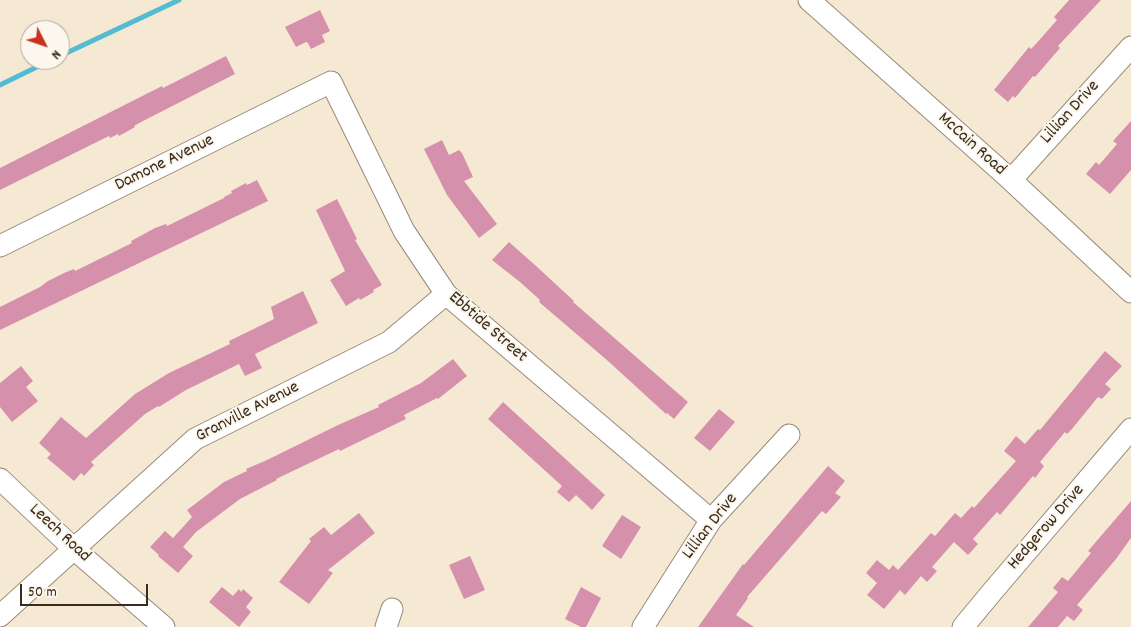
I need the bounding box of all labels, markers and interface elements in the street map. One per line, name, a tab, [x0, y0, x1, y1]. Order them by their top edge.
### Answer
north arrow	[20, 20, 70, 70]
text: N	[46, 45, 65, 63]
street label: Lillian Drive	[1037, 77, 1105, 149]
street label: McCain Road	[932, 109, 1010, 181]
street label: Damone Avenue	[112, 131, 218, 197]
street label: Ebbtide Street	[443, 288, 531, 368]
street label: Granville Avenue	[193, 378, 303, 448]
street label: Hedgerow Drive	[1004, 481, 1090, 575]
street label: Lillian Drive	[678, 490, 744, 564]
street label: Leech Road	[24, 500, 94, 568]
scale bar	[22, 574, 150, 606]
text: 50 m	[28, 582, 57, 604]

